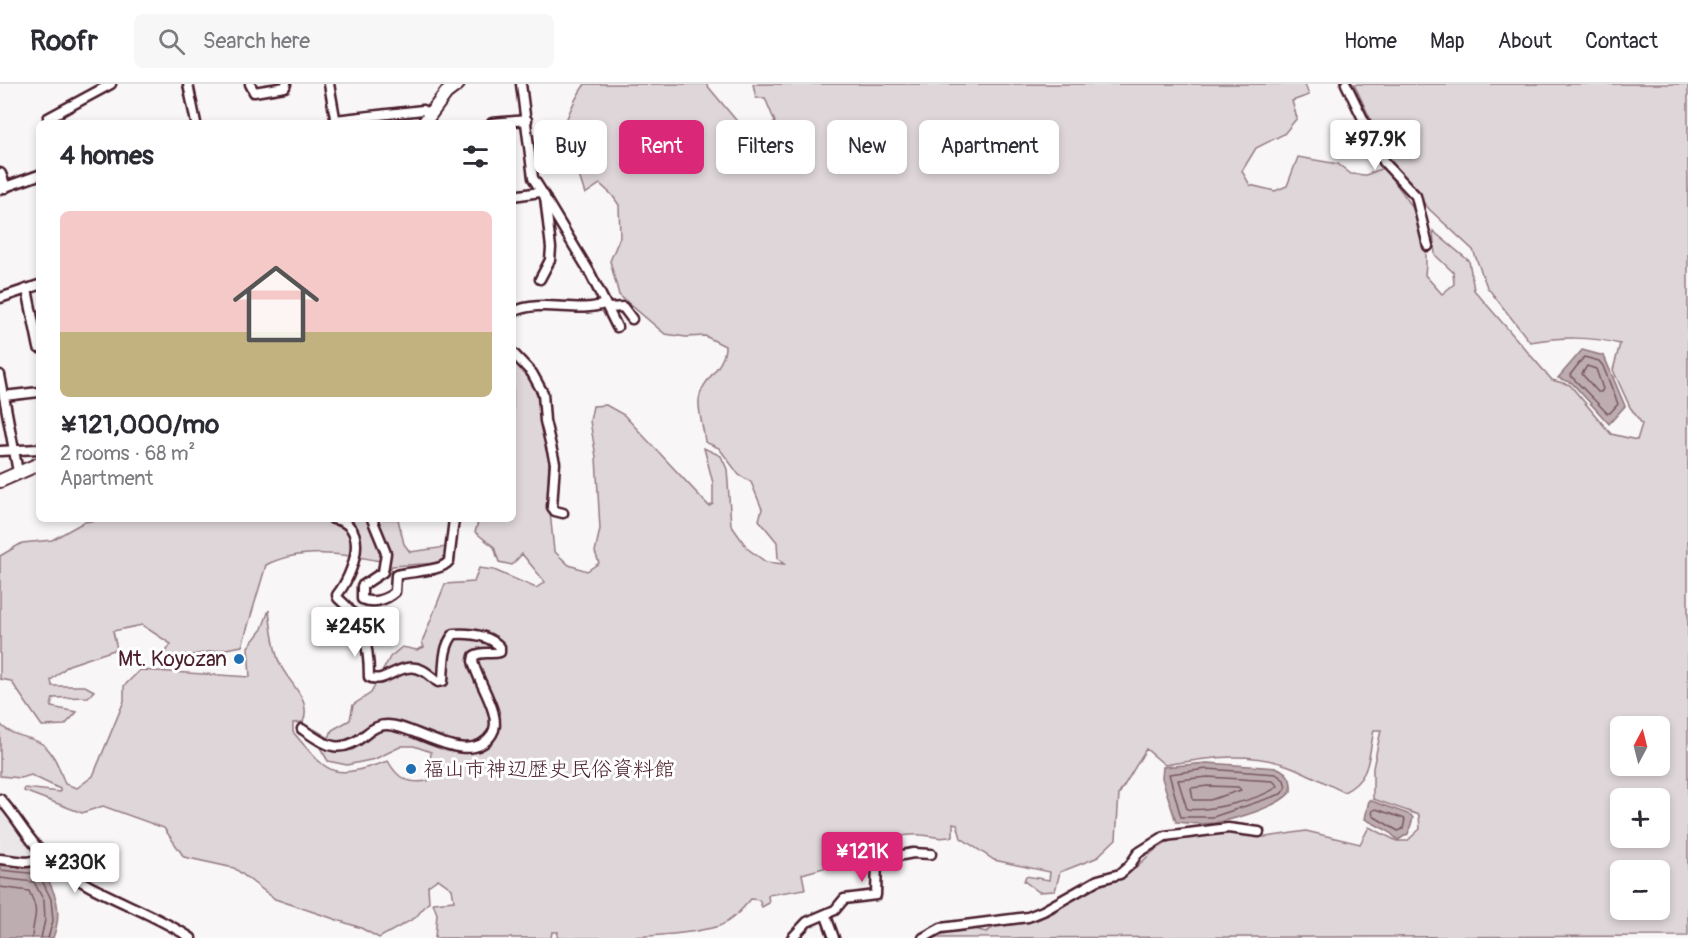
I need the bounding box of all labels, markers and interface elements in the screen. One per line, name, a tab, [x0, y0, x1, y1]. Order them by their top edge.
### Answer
search box	[134, 14, 554, 68]
text: Roofr	[30, 24, 98, 59]
icon: search	[155, 25, 188, 58]
text: Search here	[203, 27, 310, 55]
text: Home	[1344, 28, 1397, 55]
text: Map	[1430, 28, 1465, 55]
text: About	[1498, 28, 1552, 55]
text: Contact	[1585, 28, 1658, 55]
chip: Buy	[534, 120, 607, 174]
chip: Rent	[619, 120, 704, 174]
chip: Filters	[716, 120, 815, 174]
chip: New	[827, 120, 907, 174]
chip: Apartment	[919, 120, 1059, 174]
pin: ¥97.9K	[1326, 120, 1424, 171]
text: ¥97.9K	[1344, 127, 1406, 152]
text: 4 homes	[60, 140, 154, 172]
icon: filters	[459, 140, 492, 173]
icon: home	[222, 250, 330, 358]
text: ¥121,000/mo	[60, 409, 219, 441]
text: 2 rooms · 68 m²	[60, 441, 195, 466]
text: Apartment	[60, 466, 153, 491]
pin: ¥245K	[313, 607, 397, 658]
text: ¥245K	[325, 614, 385, 639]
place label: Mt. Koyozan	[118, 646, 227, 673]
marker: Mt. Koyozan	[232, 652, 246, 666]
north arrow	[1610, 716, 1670, 776]
map controls	[1610, 716, 1670, 920]
place label: 福山市神辺歴史民俗資料館	[423, 756, 675, 783]
marker: 福山市神辺歴史民俗資料館	[404, 762, 418, 776]
button: +	[1610, 788, 1670, 848]
pin: ¥121K	[820, 832, 904, 883]
text: ¥121K	[836, 839, 888, 864]
pin: ¥230K	[33, 843, 117, 894]
text: ¥230K	[44, 850, 106, 875]
button: −	[1610, 860, 1670, 920]

